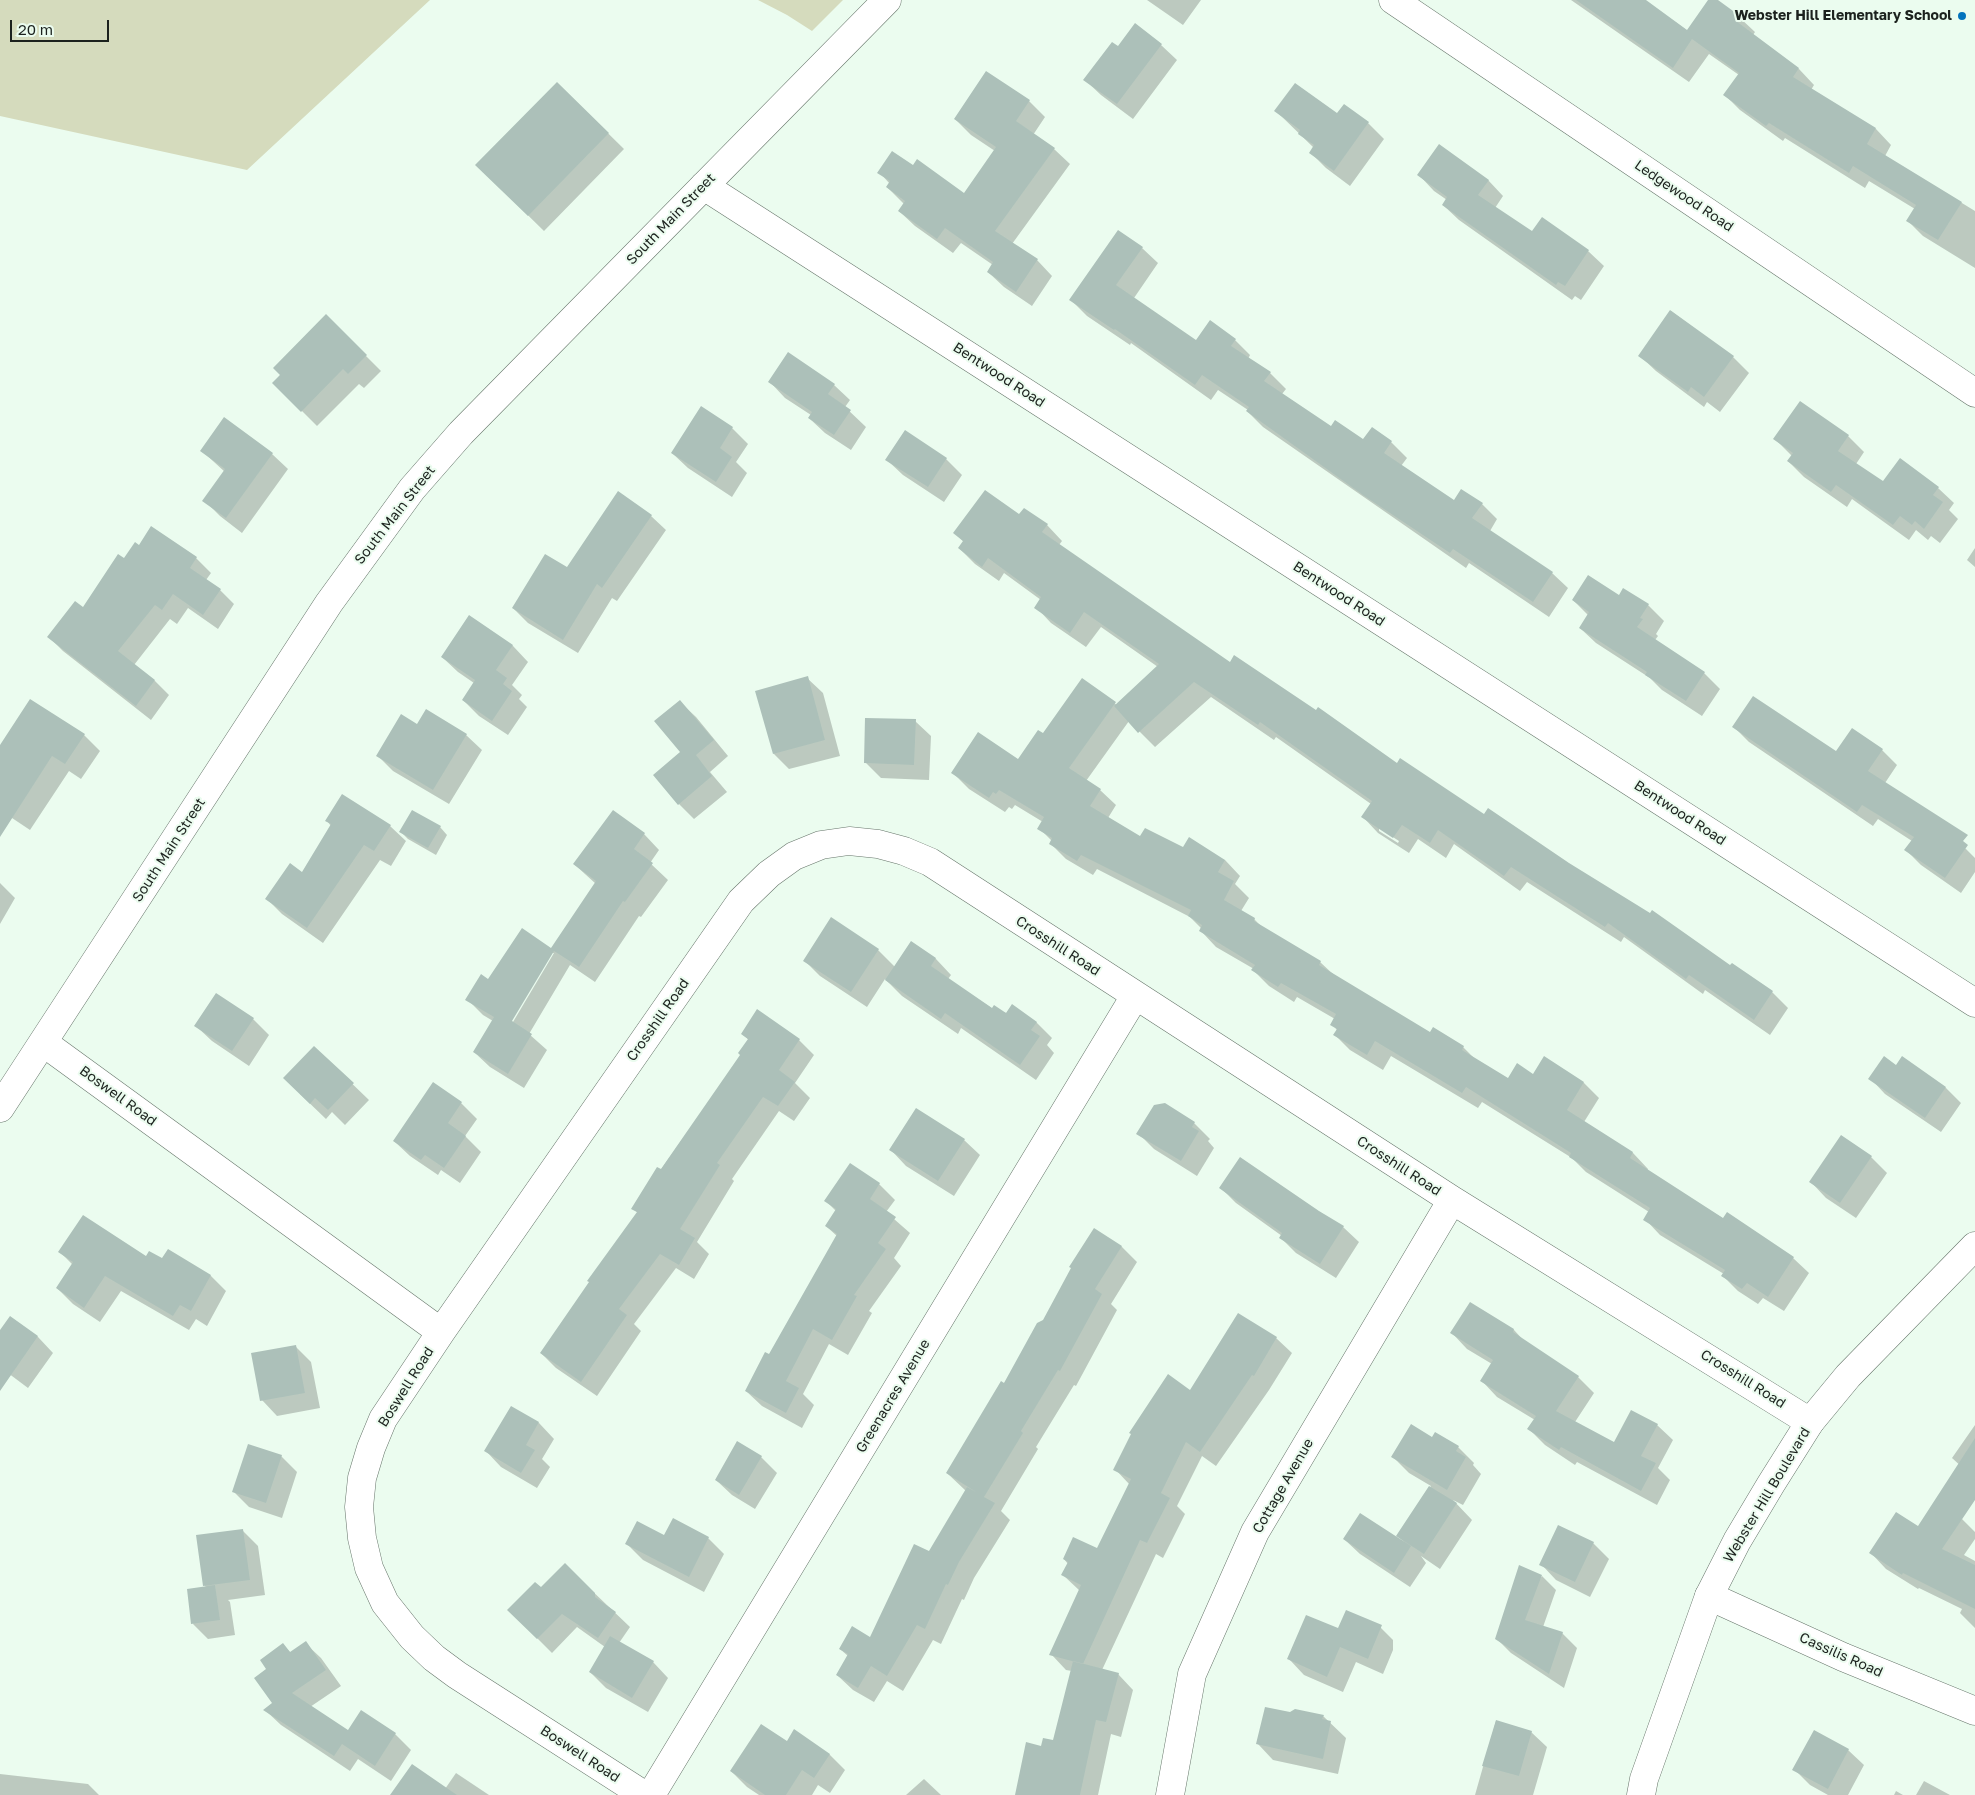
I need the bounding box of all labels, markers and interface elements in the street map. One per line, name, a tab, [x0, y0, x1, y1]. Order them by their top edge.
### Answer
place label: Webster Hill Elementary School	[1734, 8, 1952, 24]
scale bar	[12, 10, 111, 42]
marker: Webster Hill Elementary School	[1956, 10, 1968, 22]
text: 20 m	[18, 20, 53, 38]
street label: Ledgewood Road	[1631, 157, 1737, 235]
street label: South Main Street	[623, 170, 719, 268]
street label: Bentwood Road	[950, 339, 1048, 411]
street label: South Main Street	[351, 462, 439, 568]
street label: Bentwood Road	[1290, 558, 1388, 630]
street label: Bentwood Road	[1631, 777, 1729, 849]
street label: South Main Street	[129, 795, 209, 905]
street label: Crosshill Road	[1013, 912, 1103, 980]
street label: Crosshill Road	[623, 975, 693, 1065]
street label: Boswell Road	[76, 1062, 160, 1130]
street label: Crosshill Road	[1354, 1132, 1444, 1200]
street label: Greenacres Avenue	[852, 1336, 934, 1456]
street label: Boswell Road	[375, 1344, 437, 1430]
street label: Crosshill Road	[1697, 1346, 1789, 1412]
street label: Webster Hill Boulevard	[1720, 1425, 1814, 1565]
street label: Cottage Avenue	[1249, 1436, 1317, 1536]
street label: Cassilis Road	[1797, 1629, 1885, 1681]
street label: Boswell Road	[537, 1722, 623, 1786]

